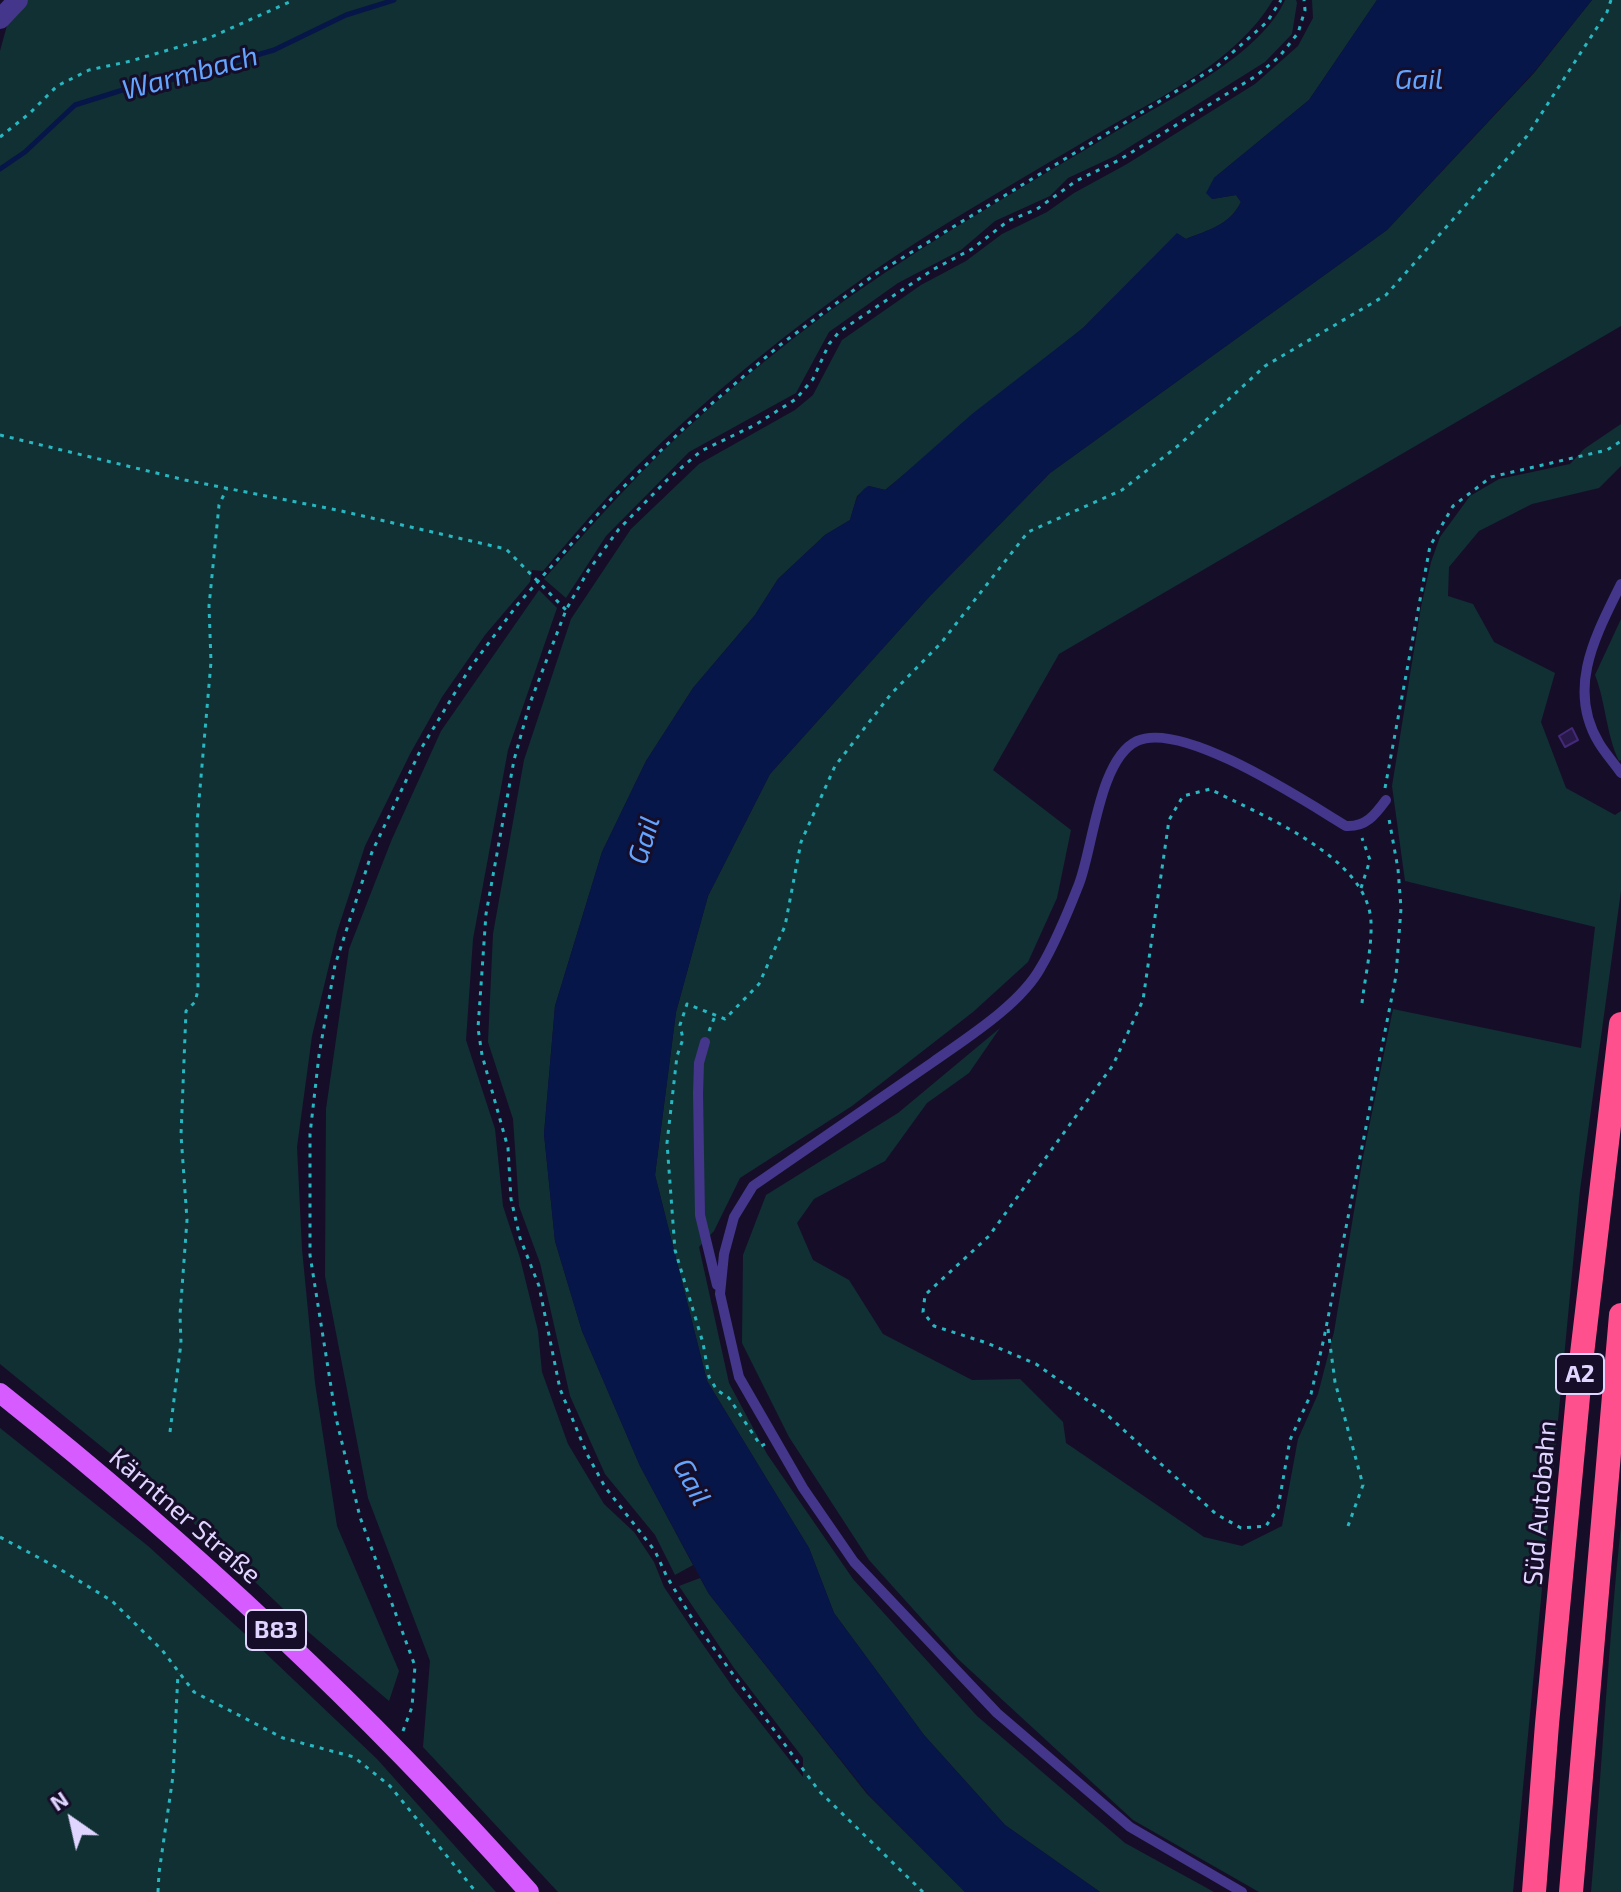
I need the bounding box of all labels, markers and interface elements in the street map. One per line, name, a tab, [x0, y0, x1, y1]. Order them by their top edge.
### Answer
water label: Warmbach	[118, 39, 262, 107]
water label: Gail	[1395, 63, 1443, 97]
water label: Gail	[621, 812, 667, 868]
road number: A2	[1556, 1354, 1604, 1394]
street label: Süd Autobahn	[1517, 1419, 1563, 1587]
street label: Kärntner Straße	[103, 1442, 267, 1590]
water label: Gail	[666, 1453, 718, 1511]
road number: B83	[246, 1610, 306, 1650]
north arrow	[32, 1780, 112, 1860]
text: N	[45, 1785, 72, 1815]

